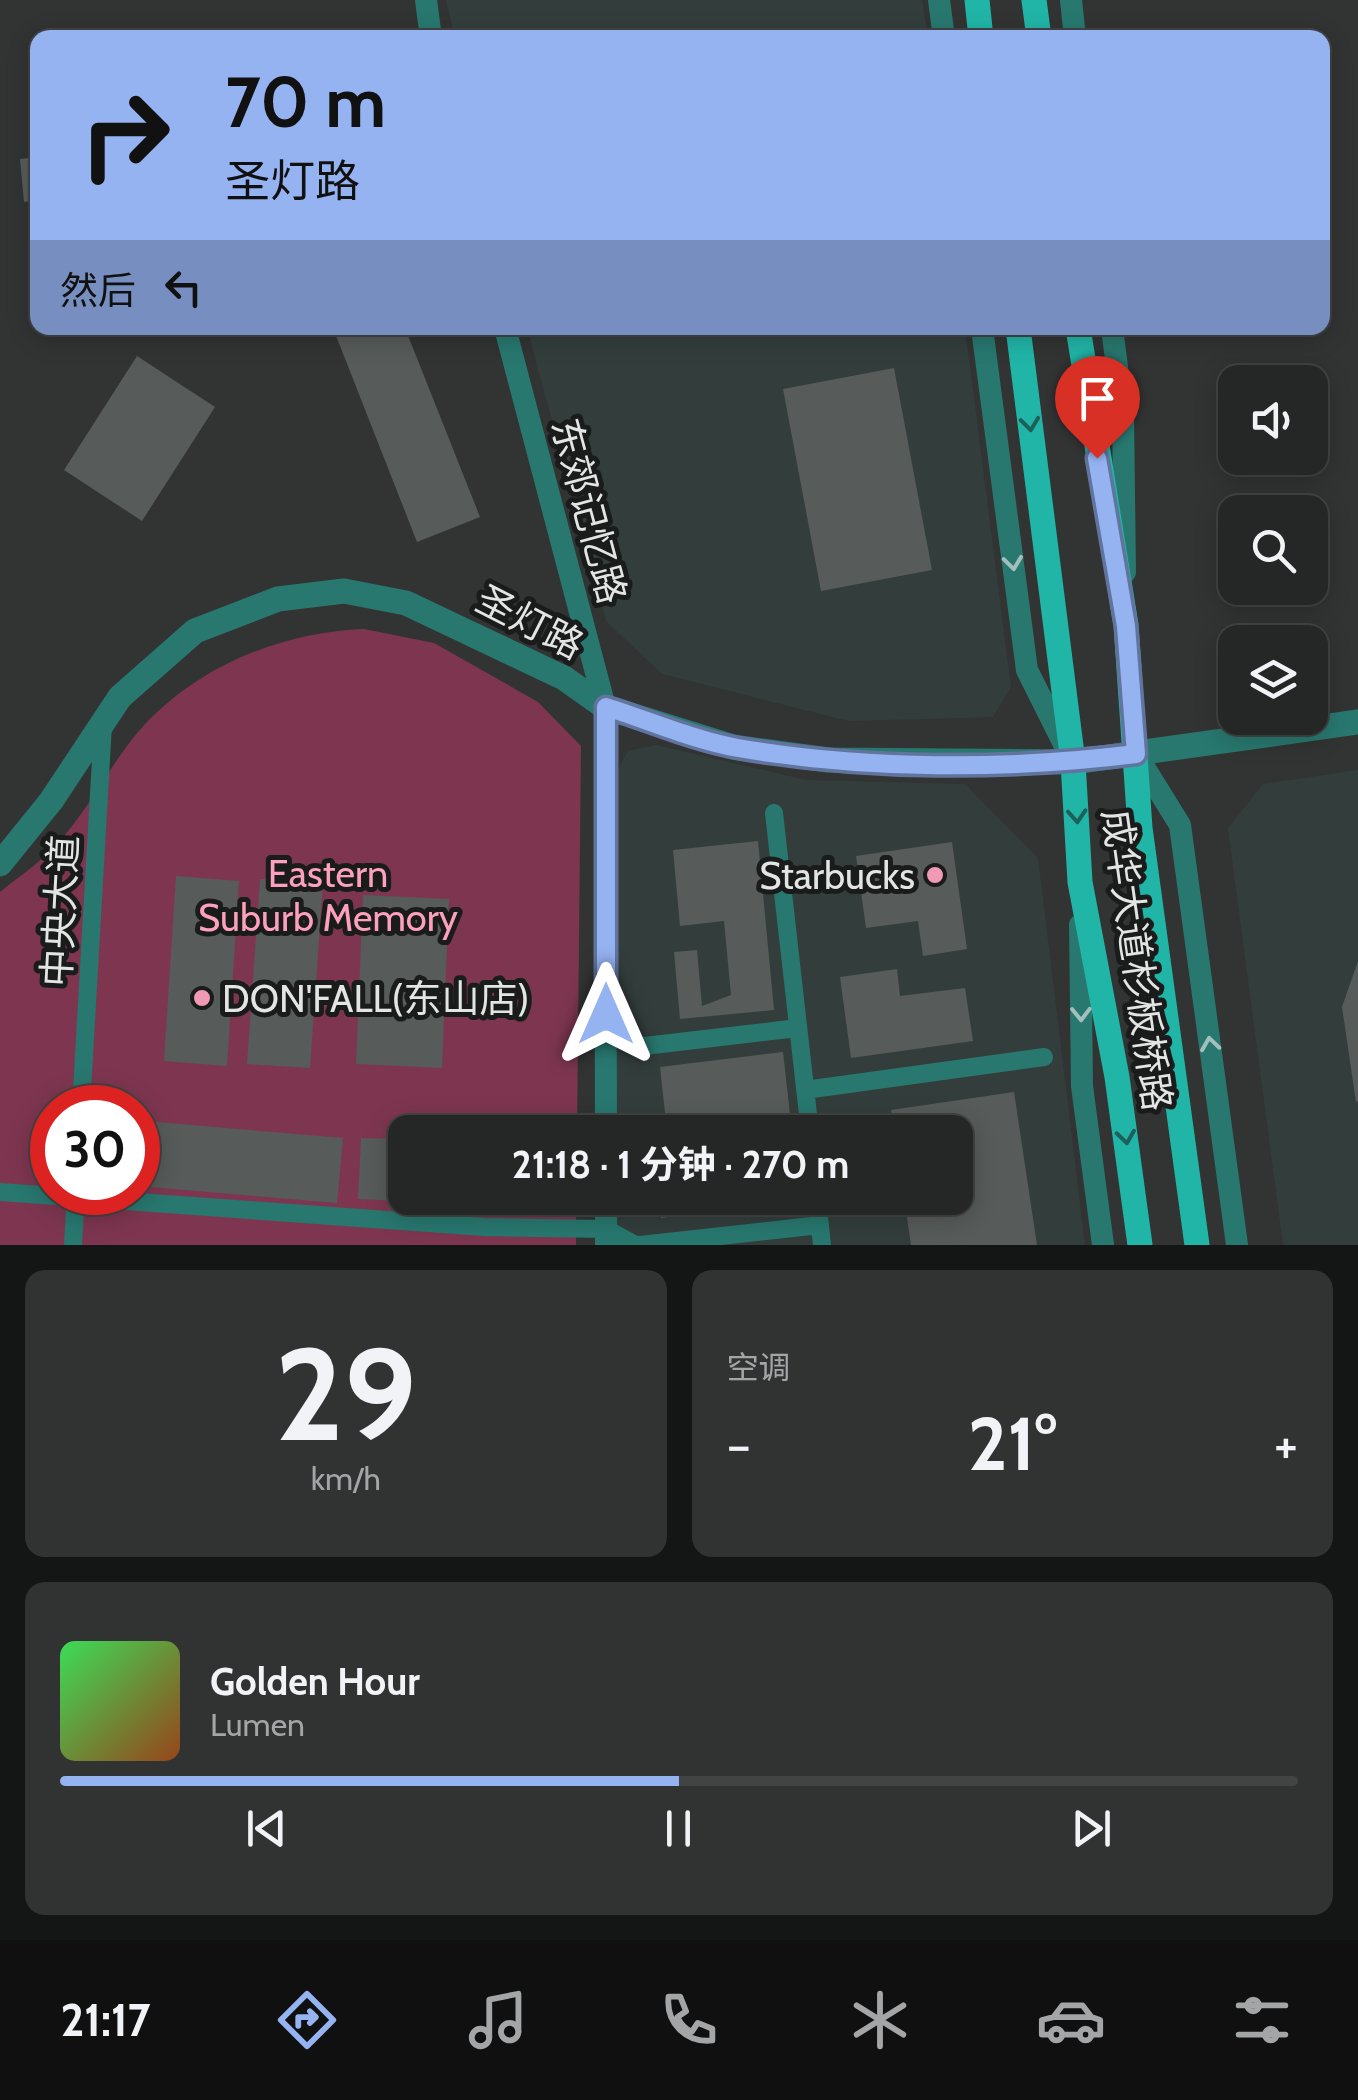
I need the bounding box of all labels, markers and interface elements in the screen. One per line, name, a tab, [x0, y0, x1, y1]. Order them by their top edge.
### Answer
text: 70 m	[225, 59, 386, 145]
icon: right	[60, 70, 190, 200]
text: 圣灯路	[225, 154, 360, 208]
icon: left	[156, 260, 211, 315]
text: 然后	[60, 267, 136, 314]
pin	[1055, 356, 1140, 459]
map controls	[1218, 365, 1328, 735]
button: sound	[1218, 365, 1328, 475]
icon: arrive	[1070, 371, 1125, 426]
street label: 东郊记忆路	[542, 413, 636, 609]
one-way arrow	[1019, 417, 1040, 433]
button: search	[1218, 495, 1328, 605]
one-way arrow	[1001, 555, 1022, 571]
street label: 圣灯路	[469, 575, 591, 669]
button: layers	[1218, 625, 1328, 735]
street label: 成华大道杉板桥路	[1093, 806, 1181, 1114]
one-way arrow	[1065, 809, 1087, 825]
street label: 中央大道	[33, 834, 87, 988]
park label: Eastern Suburb Memory	[198, 850, 458, 941]
place label: Starbucks	[759, 852, 915, 899]
marker: Starbucks	[924, 864, 946, 886]
position arrow	[554, 962, 658, 1066]
place label: DON'FALL(东山店)	[222, 975, 529, 1022]
marker: DON'FALL(东山店)	[191, 987, 213, 1009]
one-way arrow	[1070, 1008, 1092, 1023]
one-way arrow	[1200, 1036, 1221, 1052]
speed limit sign: 30	[30, 1085, 160, 1215]
one-way arrow	[1114, 1129, 1135, 1146]
text: 21:18 · 1 分钟 · 270 m	[512, 1141, 849, 1188]
text: 29	[275, 1315, 417, 1473]
text: 空调	[727, 1348, 791, 1387]
text: 21°	[968, 1398, 1057, 1489]
text: −	[727, 1411, 751, 1478]
text: +	[1274, 1411, 1298, 1478]
text: km/h	[311, 1459, 381, 1498]
text: Golden Hour	[210, 1658, 420, 1705]
text: Lumen	[210, 1705, 305, 1744]
icon: previous	[239, 1801, 294, 1856]
icon: pause	[651, 1801, 706, 1856]
icon: next	[1064, 1801, 1119, 1856]
icon: directions	[272, 1985, 342, 2055]
icon: music	[463, 1985, 533, 2055]
icon: phone	[654, 1985, 724, 2055]
icon: climate	[845, 1985, 915, 2055]
icon: car	[1036, 1985, 1106, 2055]
icon: filters	[1227, 1985, 1297, 2055]
text: 21:17	[61, 1993, 151, 2047]

